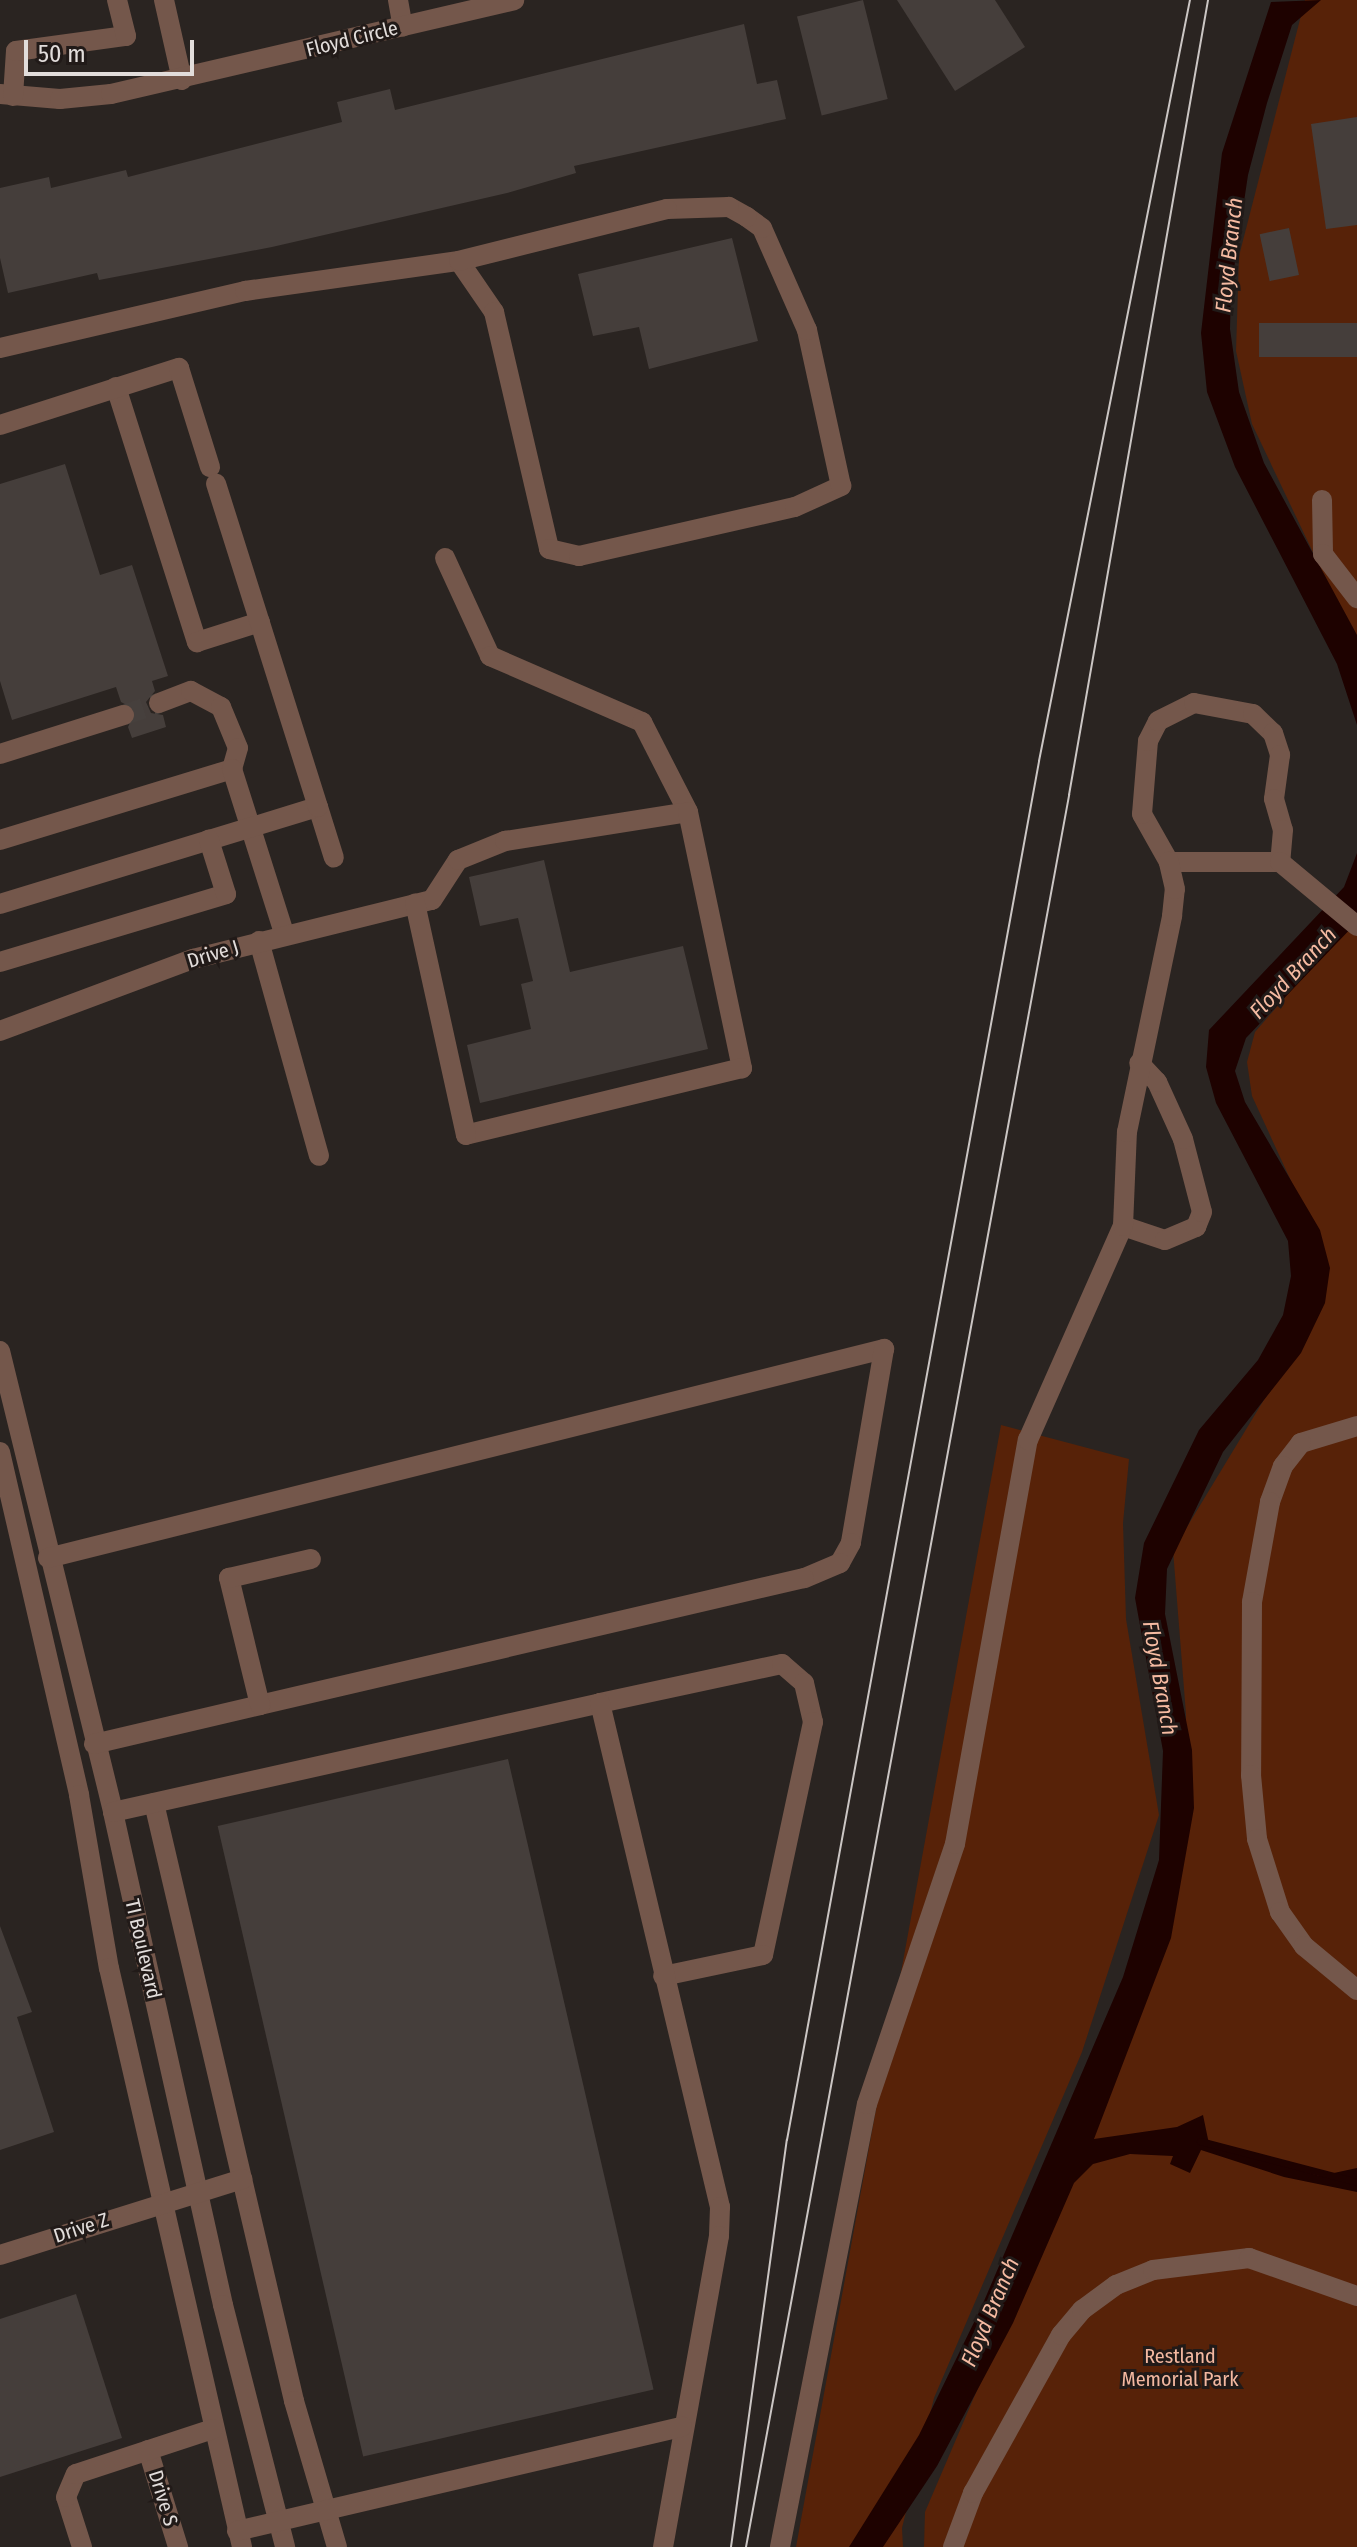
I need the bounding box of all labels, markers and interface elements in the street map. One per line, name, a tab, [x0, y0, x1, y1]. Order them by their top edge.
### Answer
street label: Floyd Circle	[304, 16, 400, 62]
scale bar	[28, 24, 198, 74]
text: 50 m	[38, 40, 86, 68]
water label: Floyd Branch	[1210, 196, 1248, 314]
water label: Floyd Branch	[1244, 922, 1342, 1024]
street label: Drive J	[184, 935, 242, 973]
water label: Floyd Branch	[1137, 1619, 1183, 1737]
street label: TI Boulevard	[120, 1897, 166, 2001]
street label: Drive Z	[50, 2208, 112, 2248]
water label: Floyd Branch	[955, 2254, 1025, 2370]
park label: Restland Memorial Park	[1121, 2344, 1239, 2391]
street label: Drive S	[143, 2467, 183, 2529]

